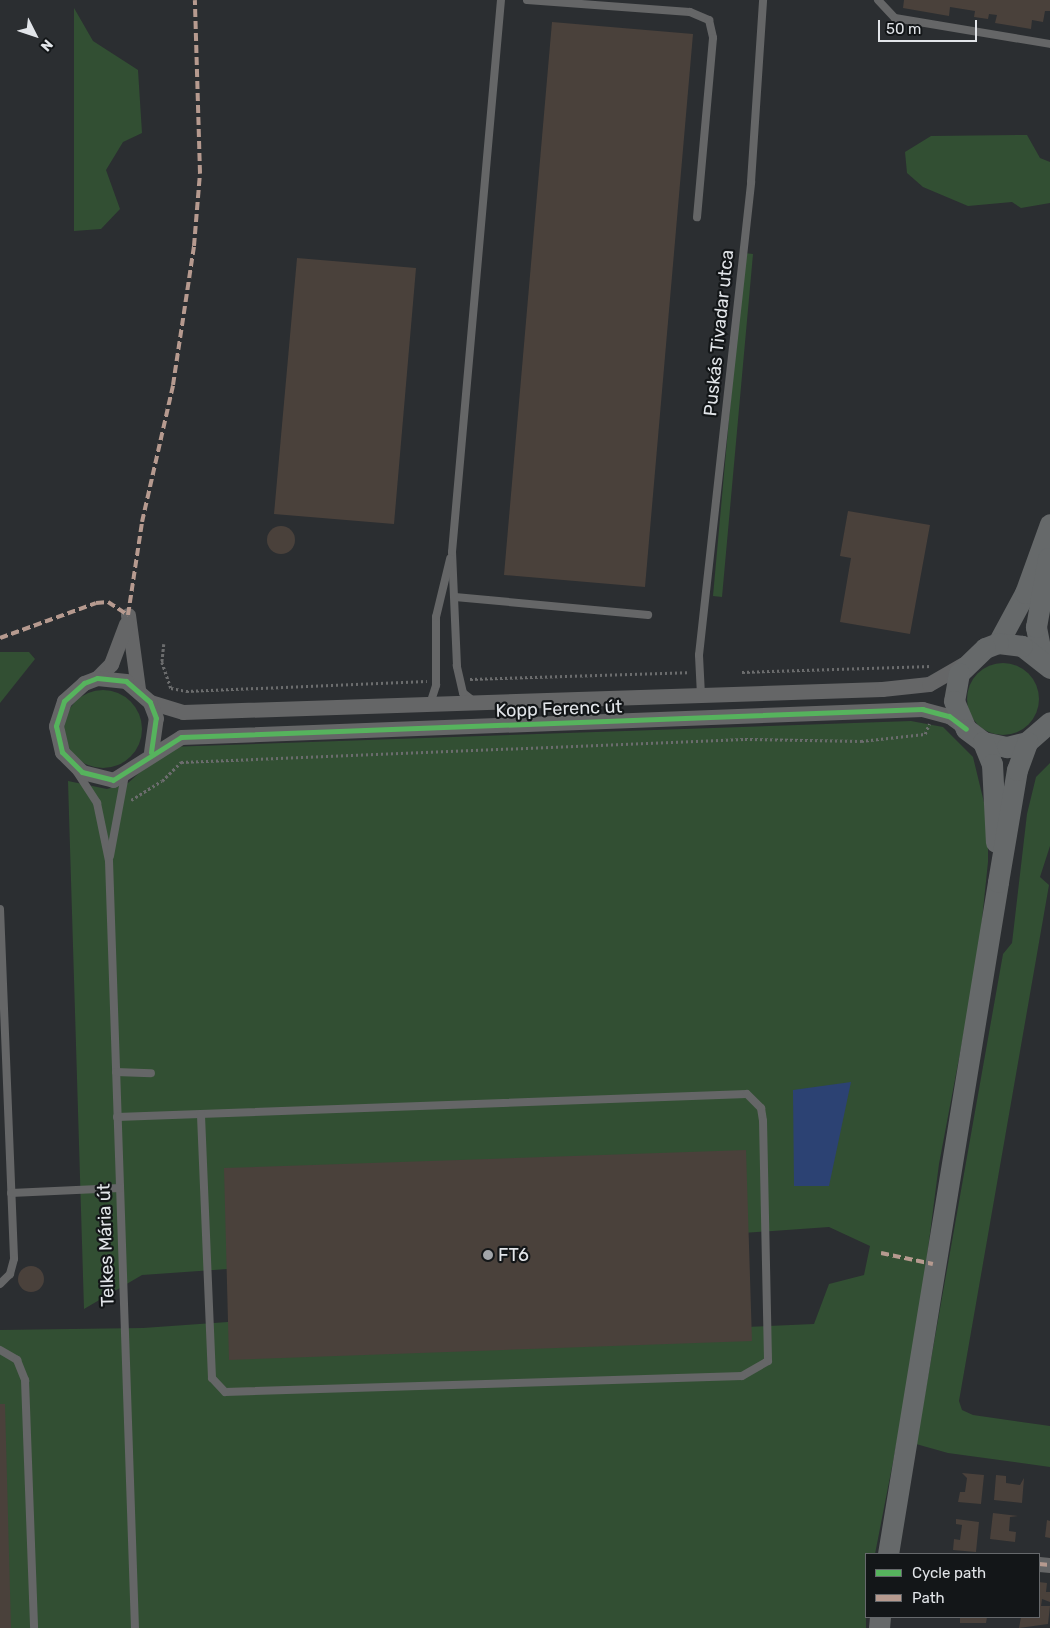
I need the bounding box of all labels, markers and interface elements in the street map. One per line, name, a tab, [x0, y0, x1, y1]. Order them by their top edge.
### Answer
north arrow	[10, 10, 60, 60]
scale bar	[880, 10, 979, 42]
text: 50 m	[886, 20, 921, 38]
text: N	[37, 36, 56, 55]
street label: Puskás Tivadar utca	[699, 248, 739, 418]
street label: Kopp Ferenc út	[495, 696, 623, 722]
street label: Telkes Mária út	[93, 1183, 119, 1307]
place label: FT6	[498, 1244, 529, 1266]
marker: FT6	[482, 1249, 494, 1261]
legend	[865, 1553, 1040, 1618]
text: Cycle path	[912, 1564, 986, 1582]
text: Path	[912, 1589, 945, 1607]

